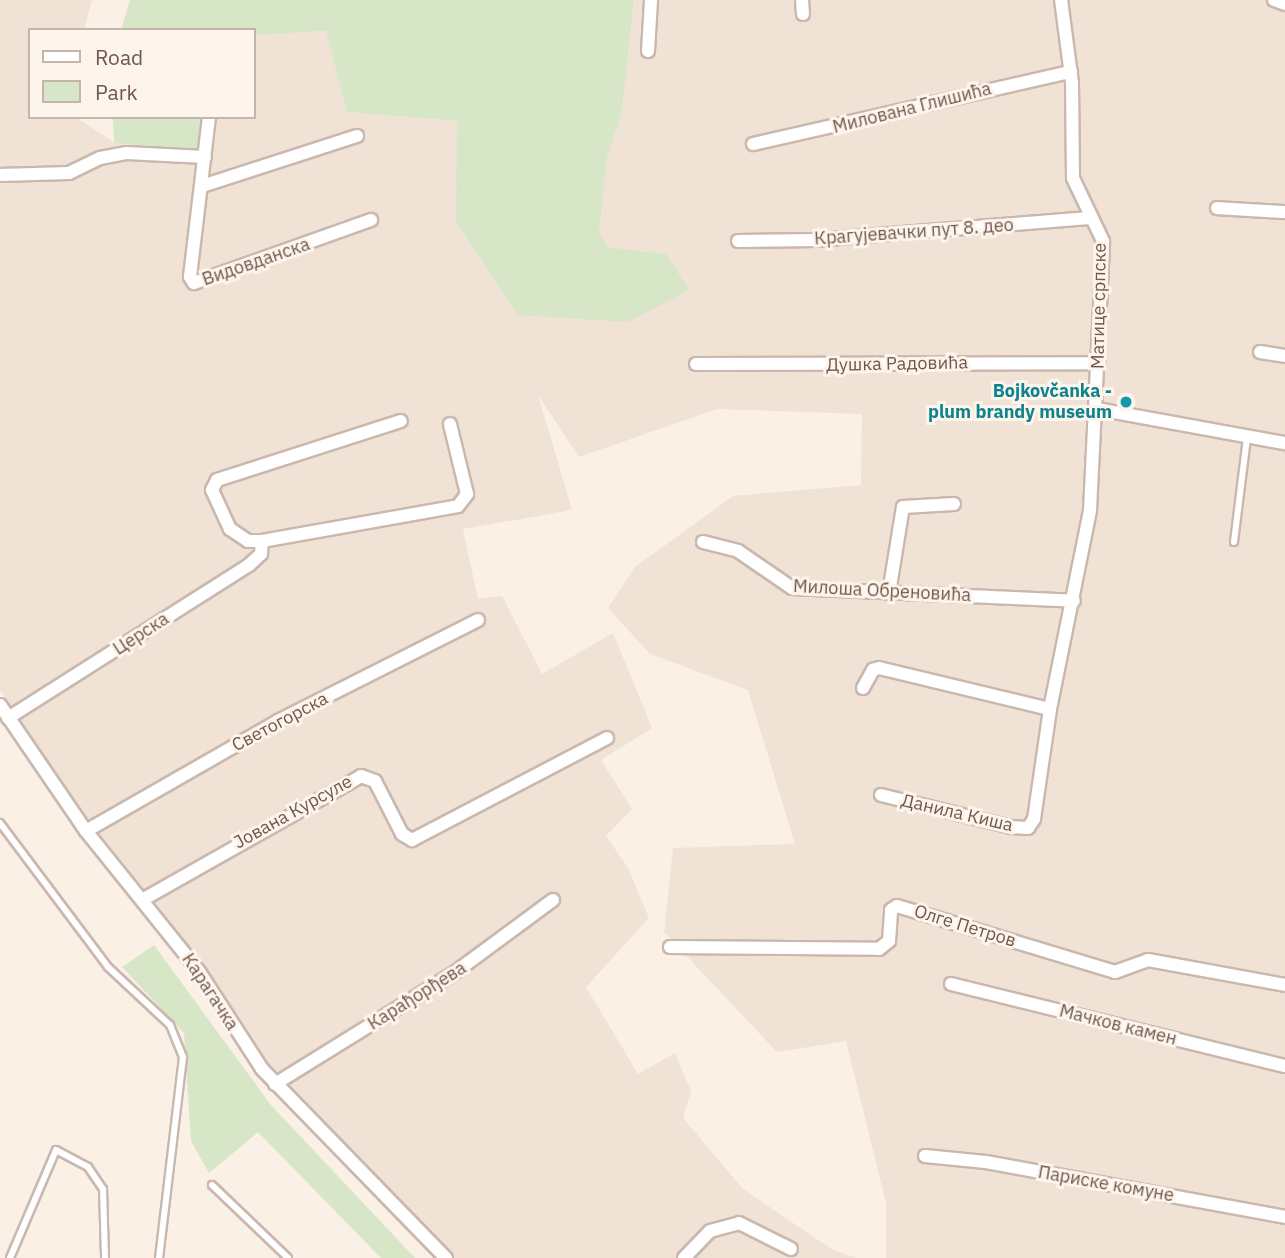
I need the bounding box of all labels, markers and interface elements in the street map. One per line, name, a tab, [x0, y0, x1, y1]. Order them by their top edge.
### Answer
legend	[28, 28, 256, 119]
text: Road	[95, 43, 143, 71]
text: Park	[95, 78, 138, 106]
street label: Милована Глишића	[830, 78, 994, 138]
street label: Крагујевачки пут 8. део	[814, 214, 1014, 250]
street label: Видовданска	[199, 233, 313, 291]
street label: Матице српске	[1087, 243, 1111, 369]
street label: Душка Радовића	[826, 352, 968, 376]
place label: Bojkovčanka - plum brandy museum	[928, 381, 1112, 424]
marker: Bojkovčanka - plum brandy museum	[1118, 394, 1134, 410]
street label: Милоша Обреновића	[793, 576, 971, 606]
street label: Церска	[109, 608, 173, 660]
street label: Светогорска	[228, 688, 332, 756]
street label: Јована Курсуле	[230, 771, 356, 853]
street label: Данила Киша	[899, 790, 1015, 836]
street label: Олге Петров	[911, 900, 1019, 952]
street label: Карагачка	[177, 949, 243, 1035]
street label: Карађорђева	[364, 957, 470, 1035]
street label: Мачков камен	[1057, 1000, 1179, 1050]
street label: Париске комуне	[1036, 1161, 1176, 1207]

